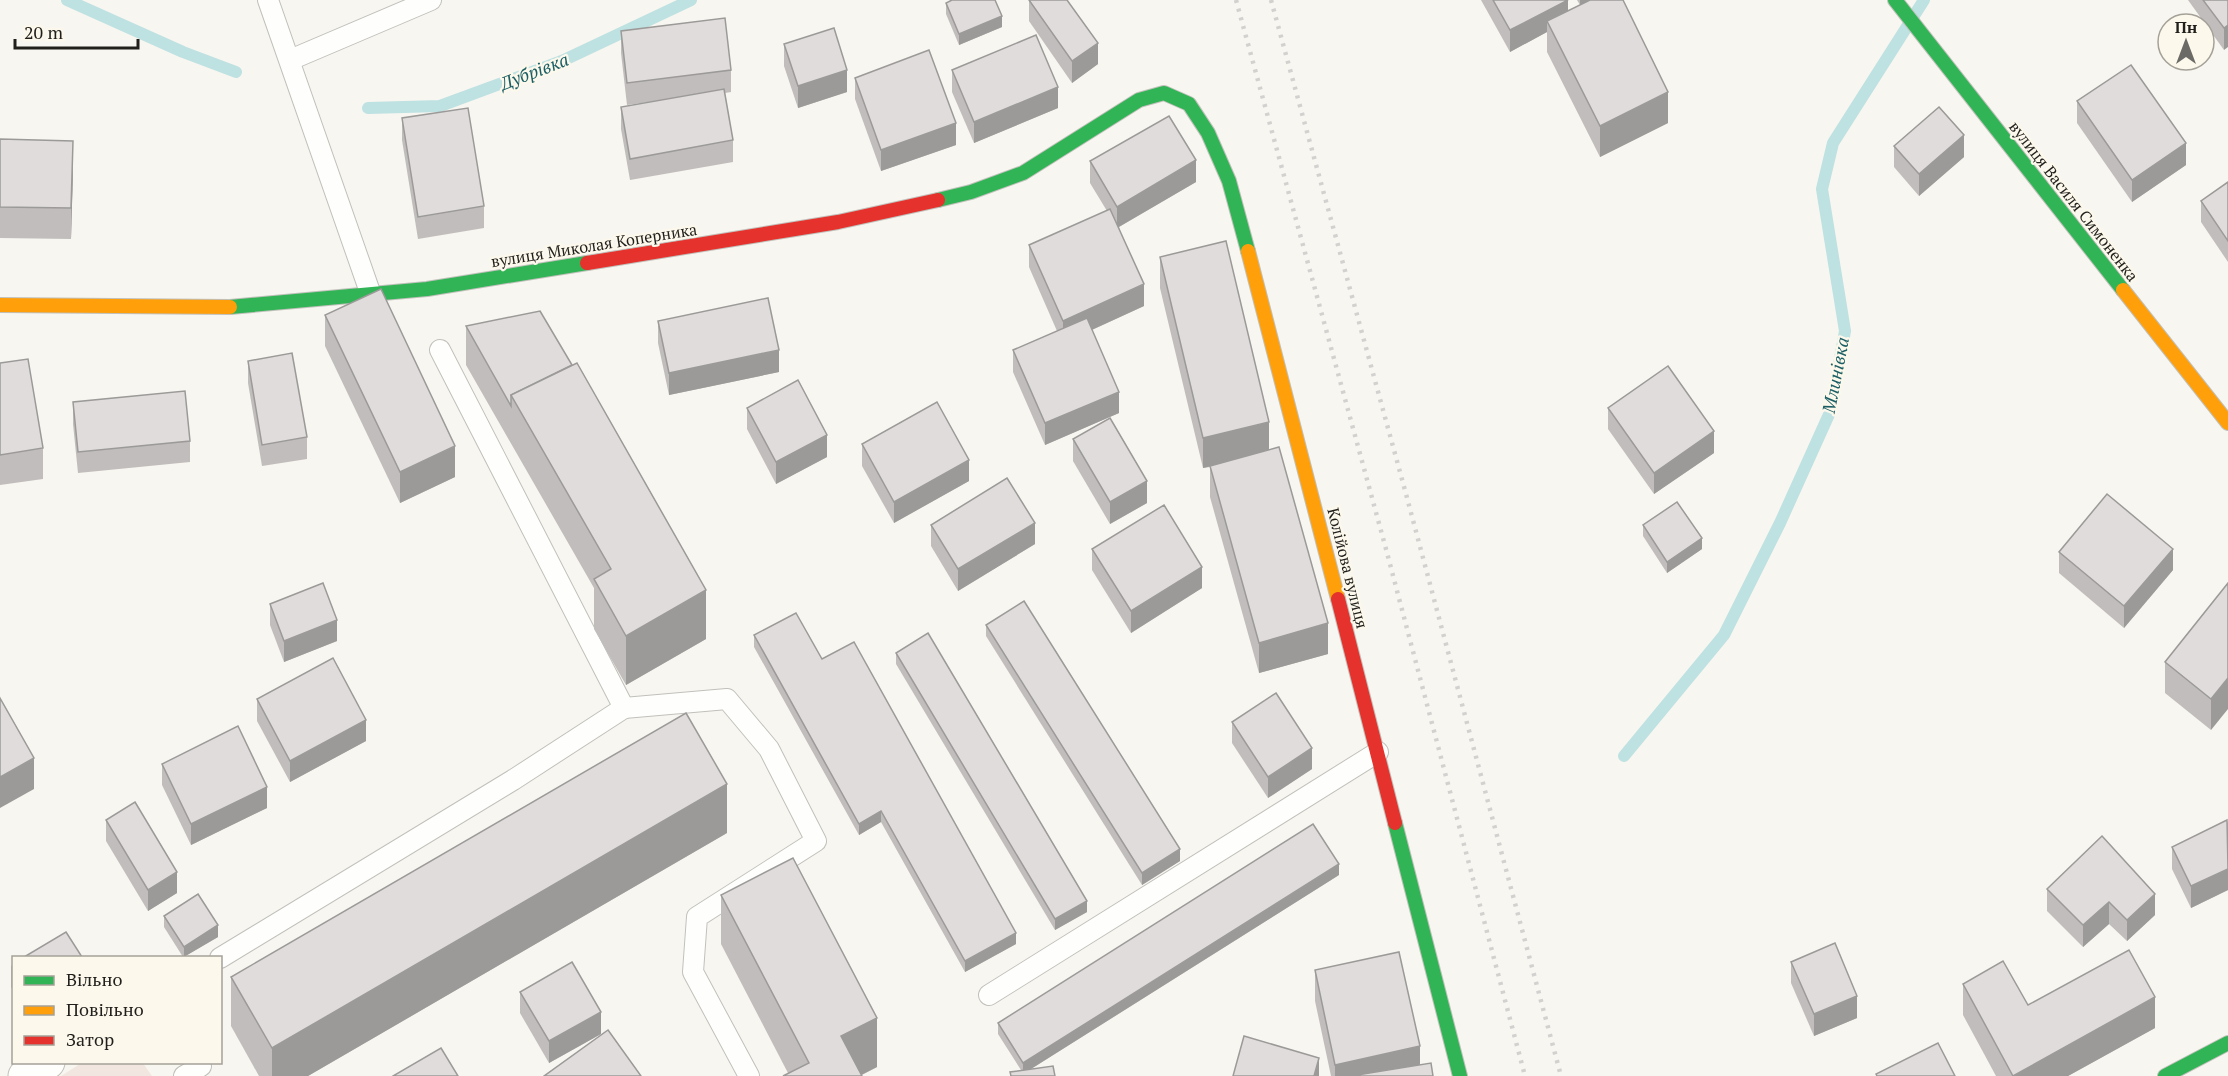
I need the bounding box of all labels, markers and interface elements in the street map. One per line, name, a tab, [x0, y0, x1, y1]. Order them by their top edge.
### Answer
scale bar	[15, 12, 138, 50]
north arrow	[2156, 12, 2216, 72]
text: Пн	[2175, 16, 2198, 38]
text: 20 m	[24, 20, 64, 44]
water label: Дубрівка	[494, 47, 572, 96]
street label: вулиця Василя Симоненка	[2004, 116, 2144, 286]
street label: вулиця Миколая Коперника	[489, 218, 699, 272]
water label: Млинівка	[1816, 335, 1854, 416]
street label: Колійова вулиця	[1322, 505, 1374, 631]
legend	[12, 956, 222, 1064]
text: Вільно	[66, 967, 122, 991]
text: Повільно	[66, 997, 144, 1021]
text: Затор	[66, 1027, 114, 1051]

